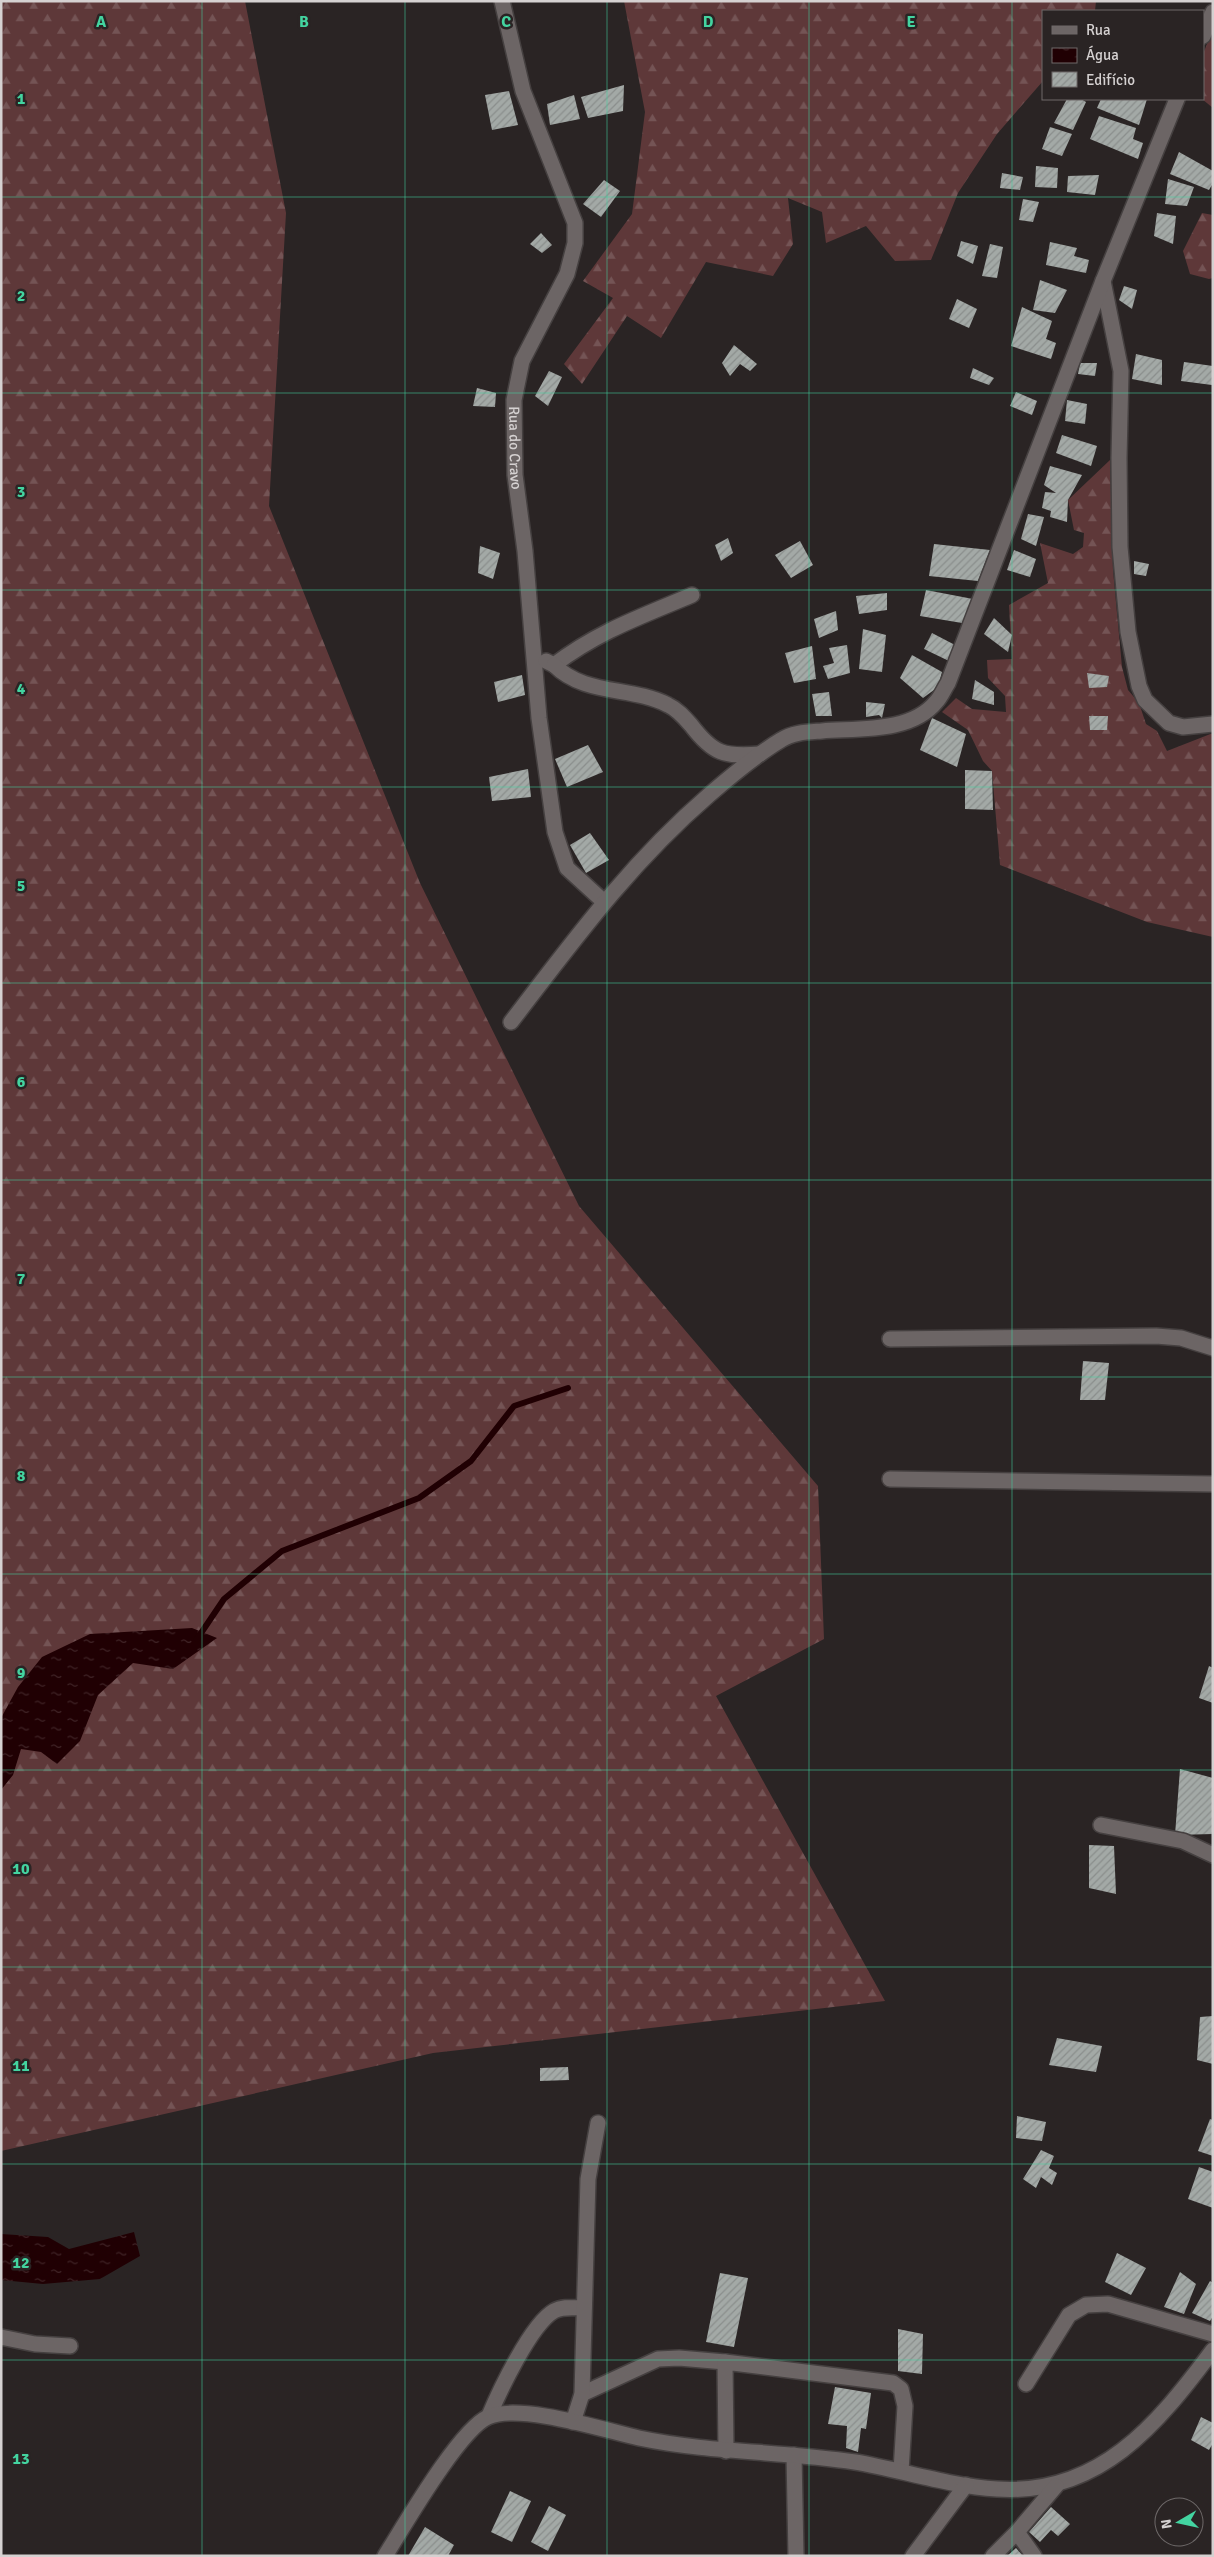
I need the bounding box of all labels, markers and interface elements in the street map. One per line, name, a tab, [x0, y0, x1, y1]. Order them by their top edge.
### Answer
legend	[1042, 10, 1204, 100]
text: A	[96, 12, 107, 32]
text: B	[299, 12, 309, 32]
text: C	[501, 12, 511, 32]
text: D	[703, 12, 714, 32]
text: E	[906, 12, 916, 32]
text: Rua	[1086, 21, 1111, 39]
text: Água	[1086, 45, 1119, 64]
text: Edifício	[1086, 71, 1135, 89]
text: 1	[17, 89, 26, 109]
text: 2	[17, 286, 25, 306]
street label: Rua do Cravo	[505, 406, 526, 491]
text: 3	[17, 482, 25, 502]
text: 4	[17, 679, 26, 699]
text: 5	[17, 876, 25, 896]
text: 6	[17, 1072, 26, 1092]
text: 7	[17, 1269, 26, 1289]
text: 8	[17, 1466, 26, 1486]
text: 9	[17, 1663, 26, 1683]
text: 10	[12, 1859, 30, 1879]
text: 11	[12, 2056, 30, 2076]
text: 12	[12, 2253, 30, 2273]
text: 13	[12, 2449, 30, 2469]
north arrow	[1154, 2497, 1204, 2547]
text: N	[1157, 2518, 1176, 2530]

